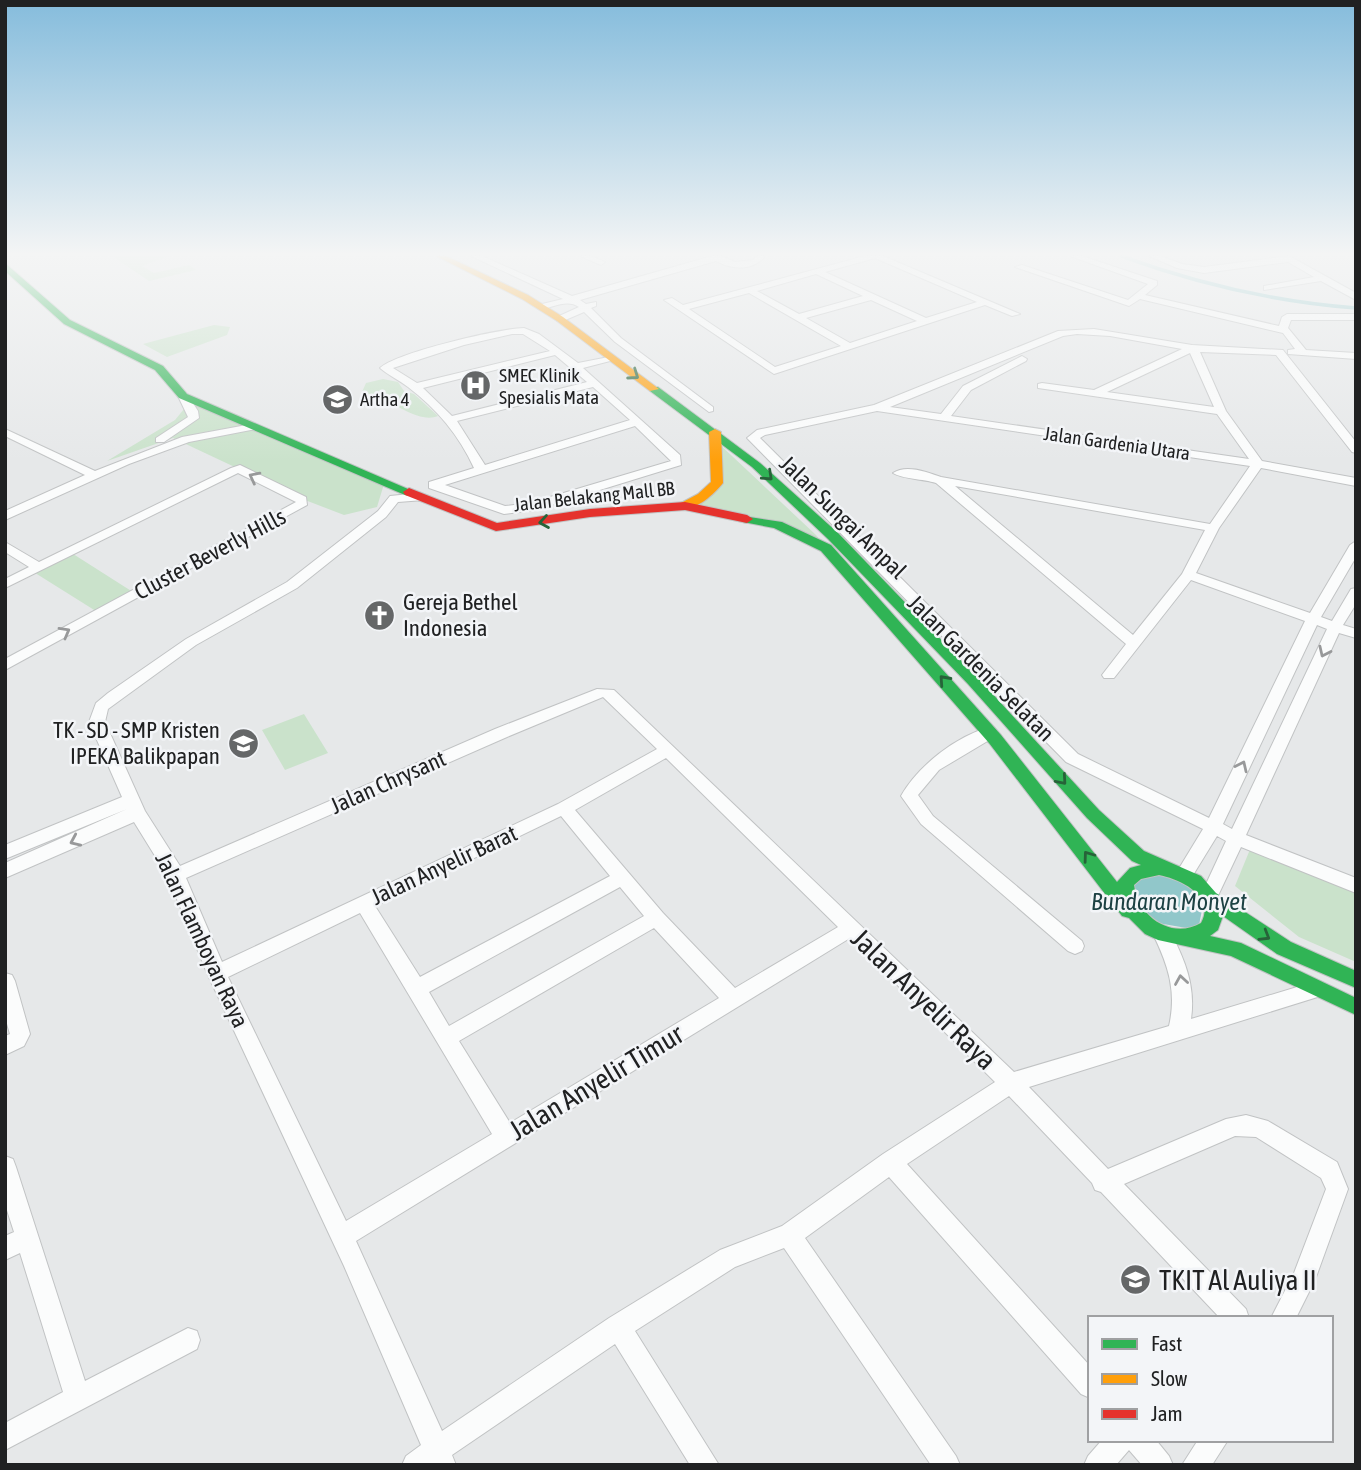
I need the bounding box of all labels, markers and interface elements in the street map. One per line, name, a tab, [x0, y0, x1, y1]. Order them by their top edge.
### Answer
place label: SMEC Klinik Spesialis Mata	[499, 364, 599, 408]
one-way arrow	[626, 367, 639, 379]
hospital icon: SMEC Klinik Spesialis Mata	[459, 369, 493, 403]
school or university icon: Artha 4	[320, 382, 354, 416]
place label: Artha 4	[360, 388, 410, 410]
street label: Jalan Gardenia Utara	[1043, 422, 1191, 464]
street label: Jalan Sungai Ampal	[775, 450, 911, 584]
one-way arrow	[760, 467, 773, 480]
one-way arrow	[249, 471, 261, 485]
street label: Jalan Belakang Mall BB	[513, 477, 675, 515]
street label: Cluster Beverly Hills	[130, 503, 290, 605]
one-way arrow	[538, 514, 550, 529]
place label: Gereja Bethel Indonesia	[403, 589, 518, 641]
street label: Jalan Gardenia Selatan	[903, 590, 1059, 746]
church icon: Gereja Bethel Indonesia	[363, 598, 397, 632]
one-way arrow	[58, 627, 70, 640]
one-way arrow	[1318, 645, 1332, 657]
one-way arrow	[939, 676, 952, 689]
place label: TK - SD - SMP Kristen IPEKA Balikpapan	[53, 717, 220, 769]
school or university icon: TK - SD - SMP Kristen IPEKA Balikpapan	[226, 726, 260, 760]
street label: Jalan Chrysant	[326, 745, 450, 819]
one-way arrow	[1234, 761, 1248, 773]
one-way arrow	[1054, 771, 1066, 784]
street label: Jalan Anyelir Barat	[367, 820, 521, 910]
one-way arrow	[70, 833, 82, 847]
street label: Jalan Flamboyan Raya	[150, 849, 254, 1031]
one-way arrow	[1084, 851, 1096, 864]
water label: Bundaran Monyet	[1091, 888, 1247, 915]
street label: Jalan Anyelir Raya	[845, 922, 1003, 1076]
one-way arrow	[1257, 928, 1270, 941]
one-way arrow	[1174, 974, 1189, 986]
street label: Jalan Anyelir Timur	[503, 1017, 689, 1146]
school or university icon: TKIT Al Auliya II	[1119, 1263, 1153, 1297]
place label: TKIT Al Auliya II	[1159, 1264, 1317, 1296]
legend	[1088, 1316, 1333, 1442]
text: Fast	[1151, 1331, 1182, 1355]
text: Slow	[1151, 1366, 1188, 1390]
text: Jam	[1151, 1401, 1183, 1425]

